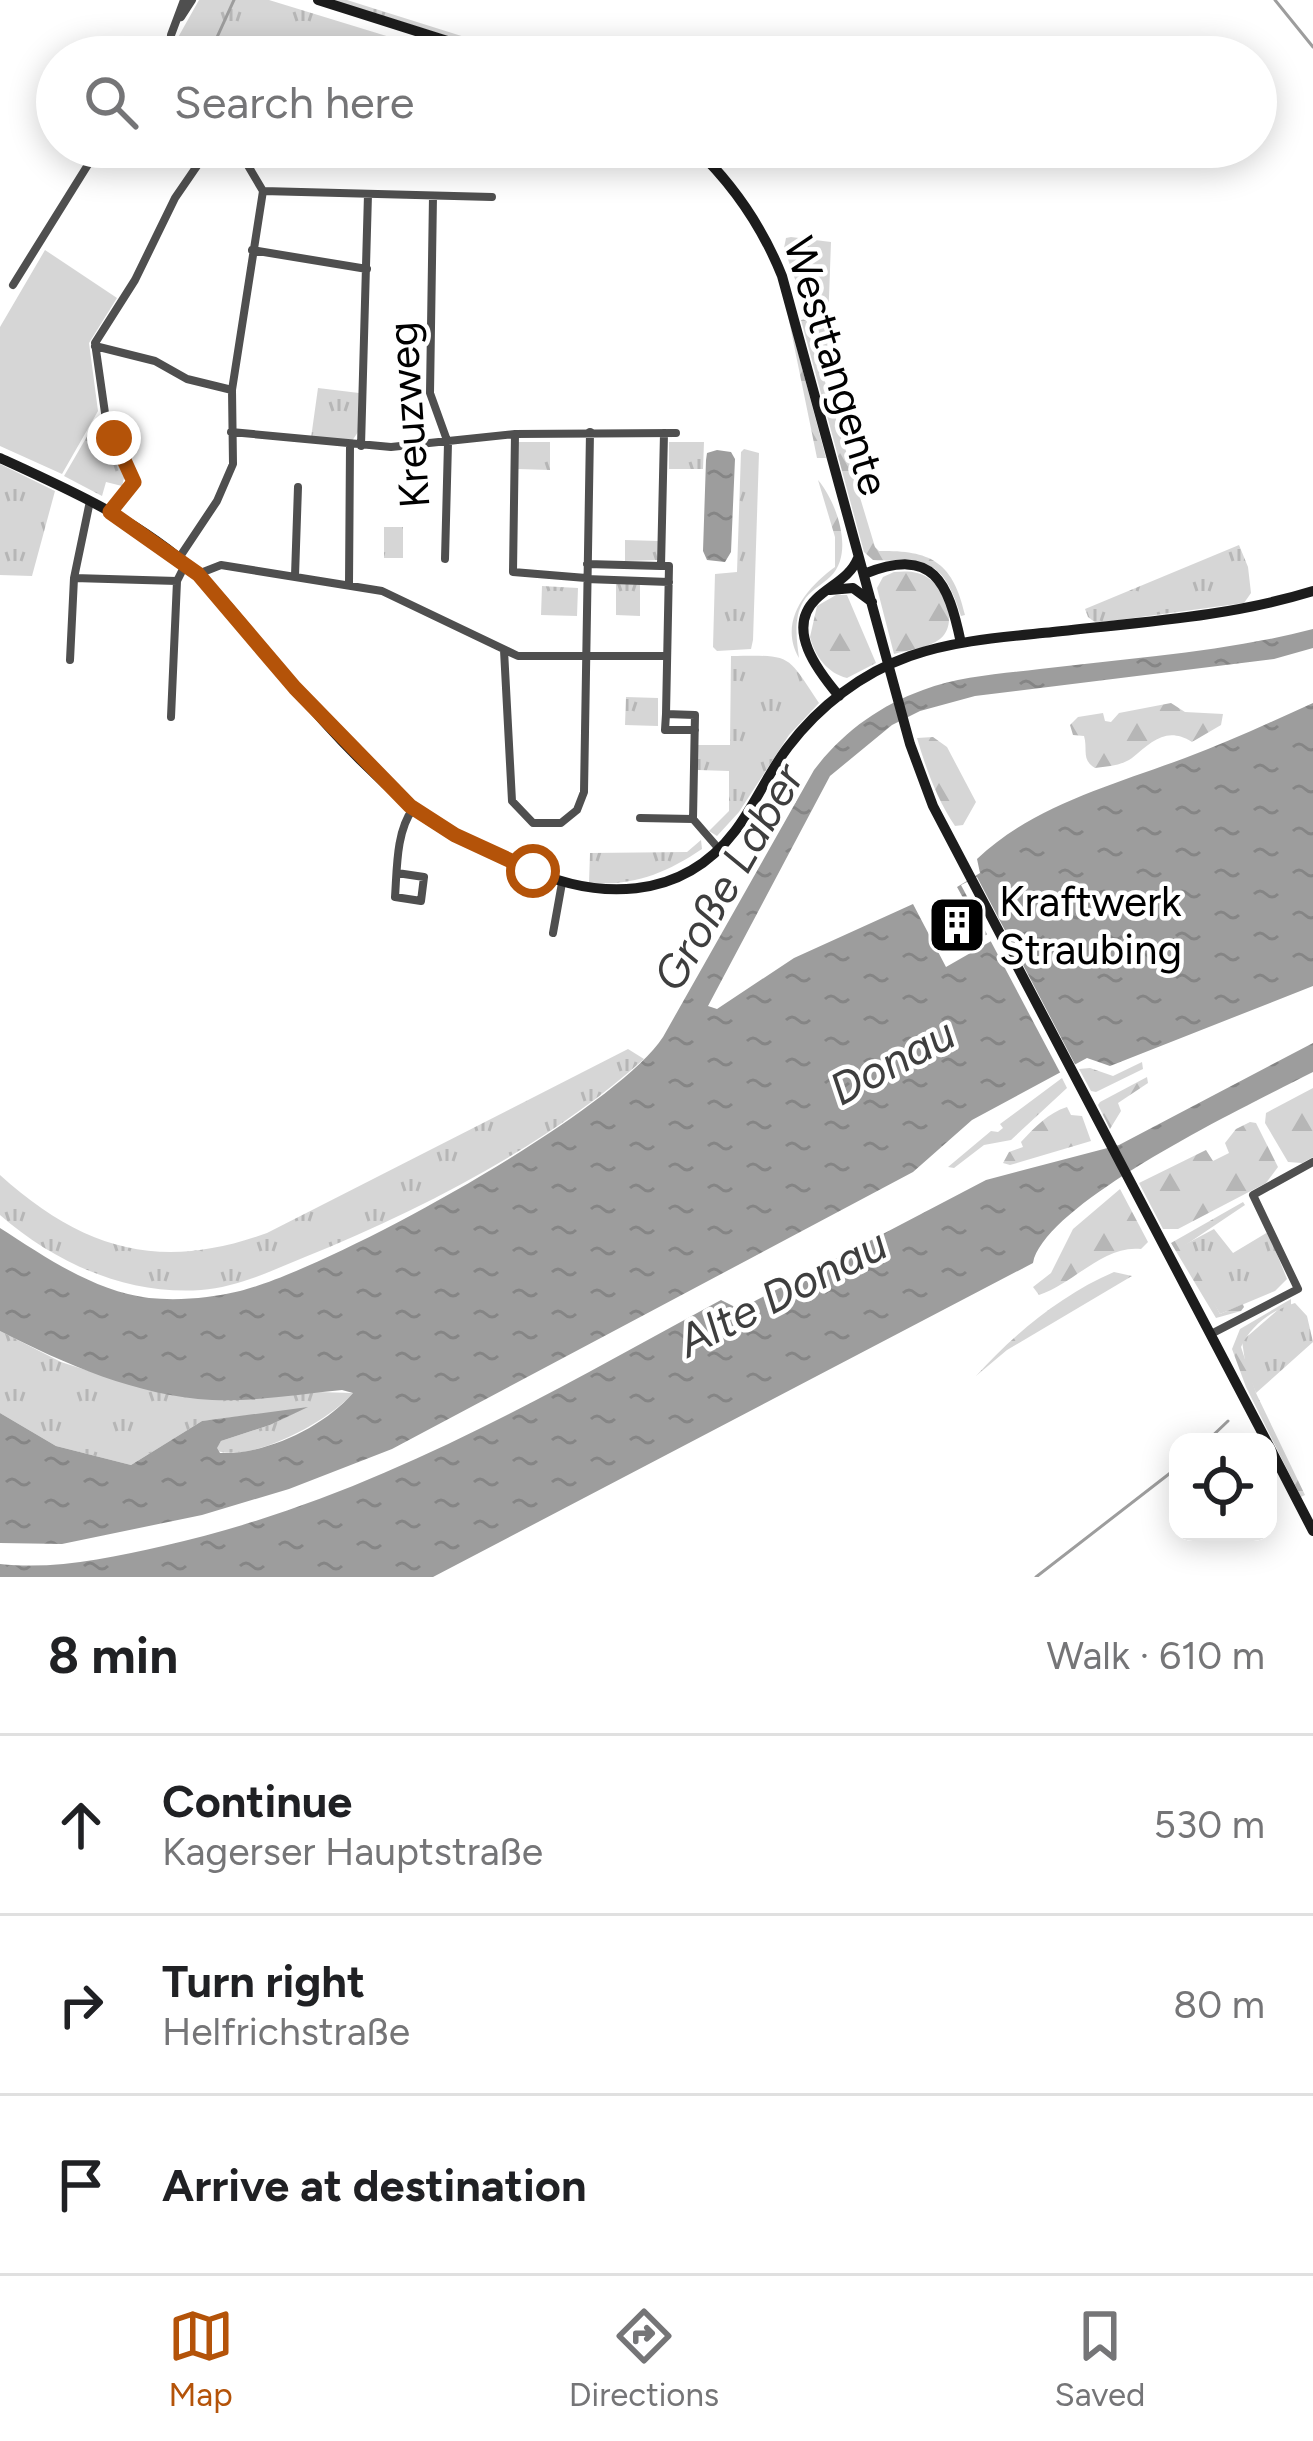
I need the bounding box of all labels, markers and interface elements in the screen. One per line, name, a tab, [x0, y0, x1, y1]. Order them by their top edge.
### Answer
search box	[36, 36, 1277, 168]
icon: search	[78, 69, 144, 135]
text: Search here	[174, 75, 414, 129]
street label: Westtangente	[773, 231, 900, 501]
street label: Kreuzweg	[377, 320, 440, 510]
route end	[87, 411, 141, 465]
water label: Große Laber	[641, 753, 815, 1000]
route start	[506, 844, 560, 898]
place label: Kraftwerk Straubing	[999, 876, 1182, 975]
building icon: Kraftwerk Straubing	[926, 894, 988, 956]
water label: Donau	[820, 1006, 964, 1116]
water label: Alte Donau	[667, 1216, 896, 1369]
map controls	[1169, 1433, 1277, 1541]
button: locate	[1169, 1433, 1277, 1541]
text: 8 min	[48, 1625, 178, 1686]
text: Walk · 610 m	[1047, 1632, 1265, 1679]
text: Continue	[162, 1774, 352, 1828]
icon: ahead	[48, 1792, 114, 1858]
text: 530 m	[1154, 1801, 1265, 1848]
text: Kagerser Hauptstraße	[162, 1828, 543, 1875]
text: Turn right	[162, 1954, 365, 2008]
icon: right	[48, 1972, 114, 2038]
text: 80 m	[1173, 1981, 1265, 2028]
text: Helfrichstraße	[162, 2008, 410, 2055]
icon: arrive	[48, 2152, 114, 2218]
text: Arrive at destination	[162, 2158, 586, 2212]
tab: Map	[168, 2303, 234, 2414]
tab: Directions	[569, 2303, 719, 2414]
tab: Saved	[1054, 2303, 1145, 2414]

